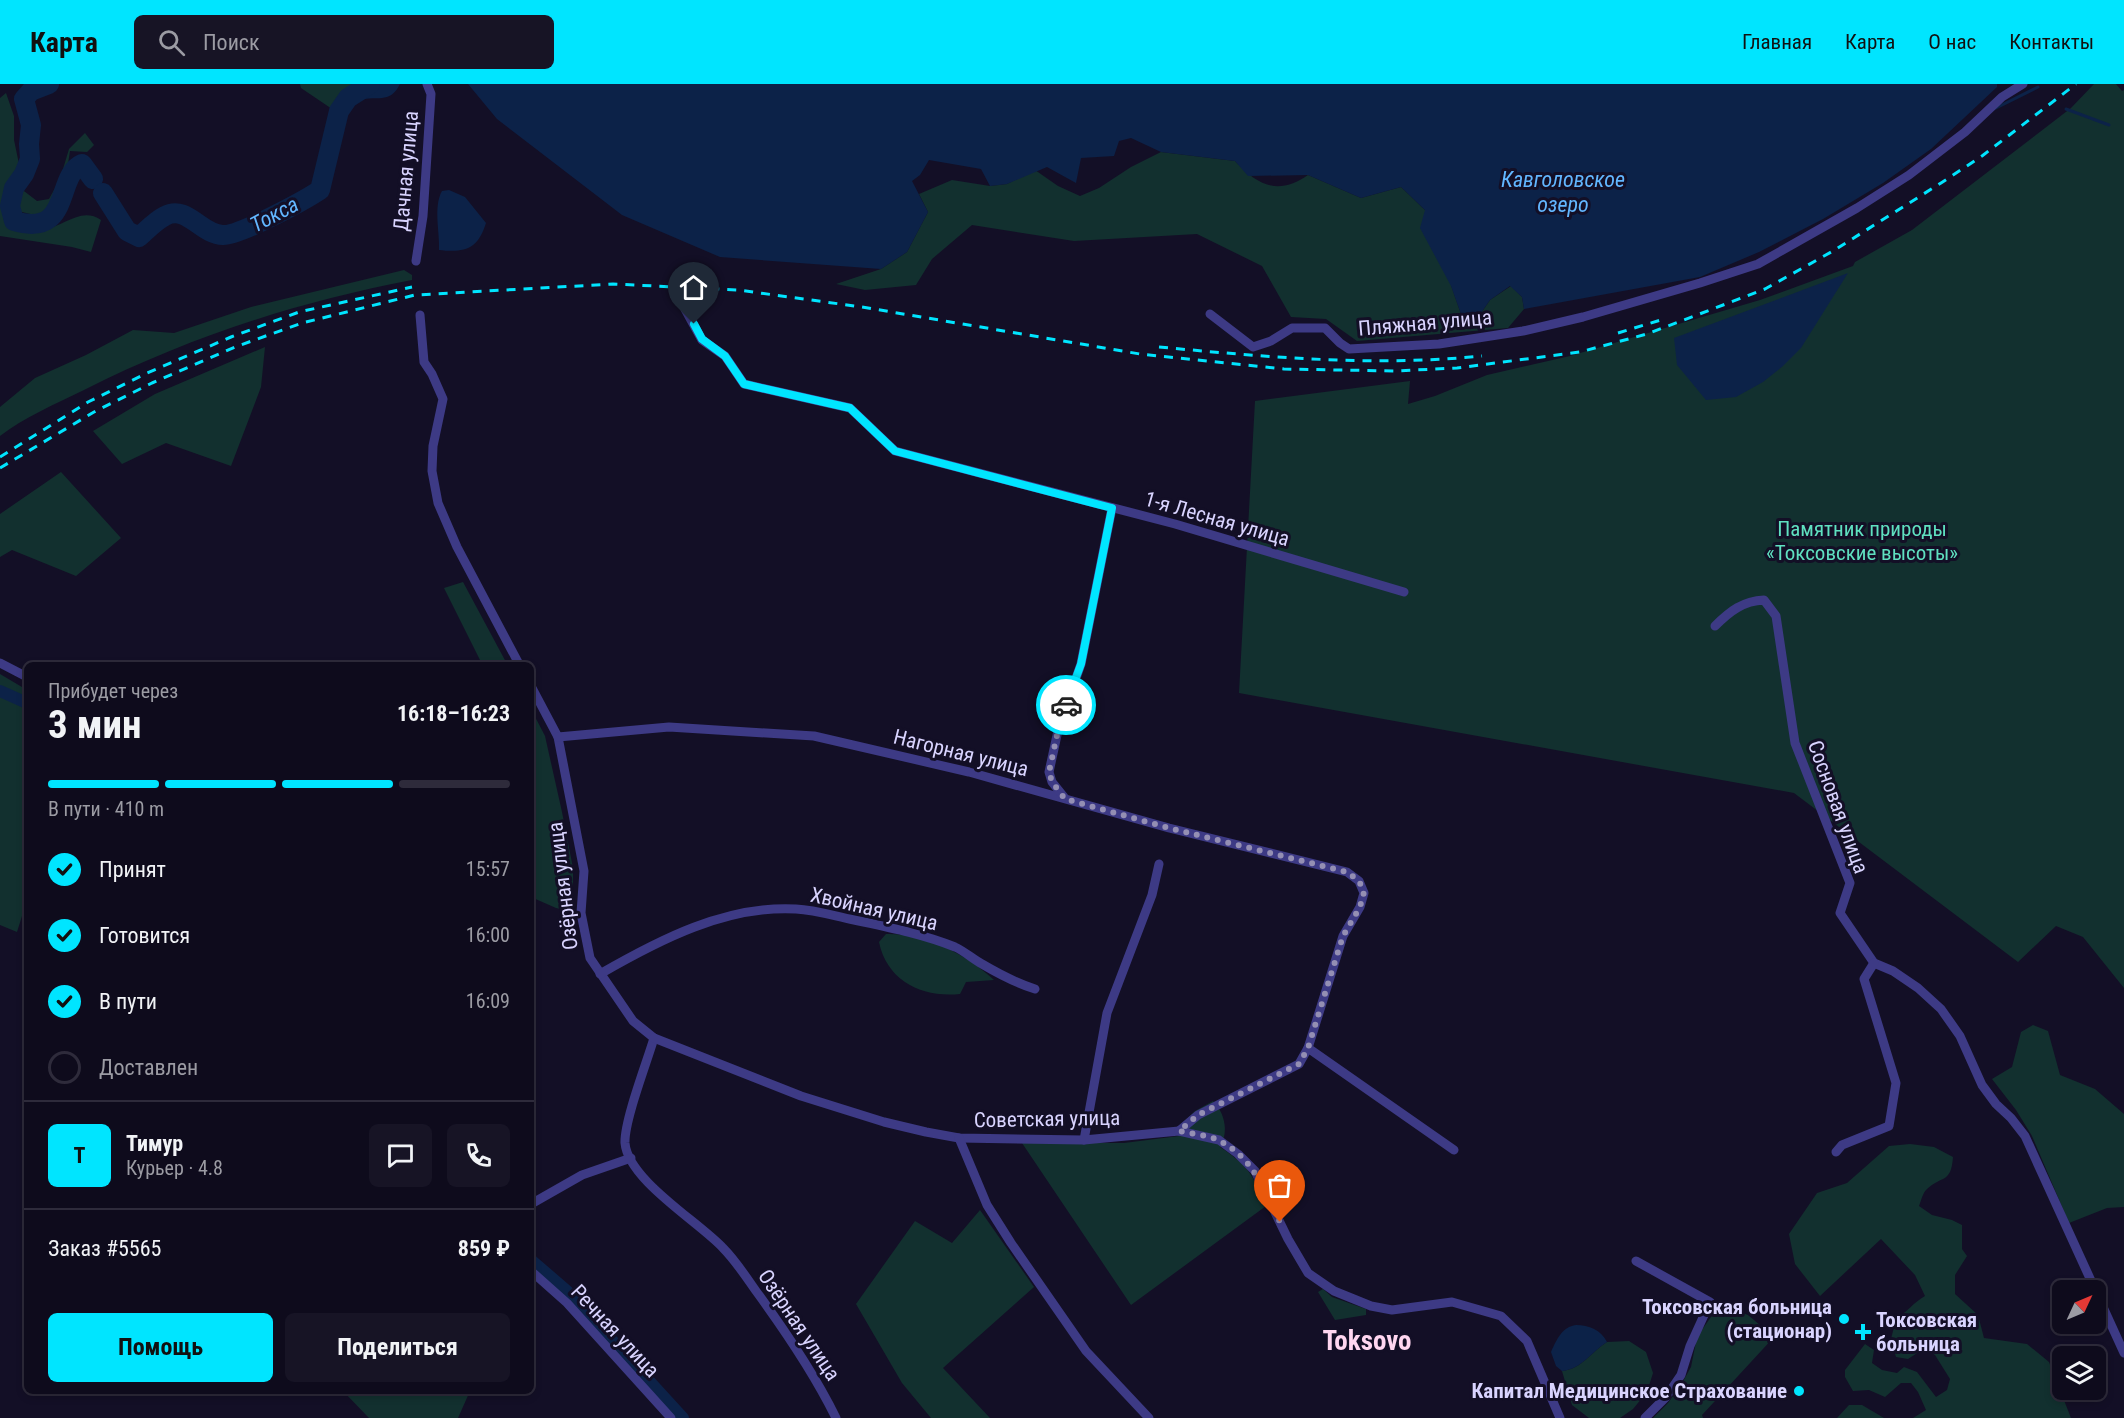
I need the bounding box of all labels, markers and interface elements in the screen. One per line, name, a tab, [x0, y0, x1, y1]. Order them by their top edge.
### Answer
search box	[134, 15, 554, 69]
text: Карта	[30, 26, 98, 59]
icon: search	[155, 26, 188, 59]
text: Поиск	[203, 30, 260, 55]
text: Главная	[1742, 30, 1812, 54]
text: Карта	[1845, 30, 1895, 54]
text: О нас	[1928, 30, 1976, 54]
text: Контакты	[2009, 30, 2094, 54]
street label: Дачная улица	[389, 110, 423, 232]
water label: Кавголовское озеро	[1501, 167, 1625, 217]
water label: Токса	[246, 191, 303, 237]
pin	[668, 262, 719, 324]
icon: home	[677, 271, 710, 304]
street label: Пляжная улица	[1357, 305, 1493, 341]
street label: 1-я Лесная улица	[1142, 487, 1292, 551]
park label: Памятник природы «Токсовские высоты»	[1766, 517, 1958, 565]
courier	[1036, 675, 1096, 735]
text: Прибудет через	[48, 679, 178, 703]
icon: car	[1050, 689, 1083, 722]
text: 16:18–16:23	[397, 701, 510, 726]
text: 3 мин	[48, 702, 142, 748]
street label: Нагорная улица	[891, 725, 1031, 781]
street label: Сосновая улица	[1803, 737, 1873, 877]
text: В пути · 410 m	[48, 797, 164, 821]
street label: Озёрная улица	[543, 821, 583, 951]
icon: check	[48, 853, 81, 886]
text: Принят	[99, 857, 166, 882]
text: 15:57	[466, 857, 510, 881]
street label: Хвойная улица	[808, 883, 940, 935]
icon: check	[48, 919, 81, 952]
text: Готовится	[99, 923, 190, 948]
text: 16:00	[466, 923, 510, 947]
icon: check	[48, 985, 81, 1018]
text: В пути	[99, 989, 157, 1014]
text: 16:09	[466, 989, 510, 1013]
text: Доставлен	[99, 1055, 198, 1080]
street label: Советская улица	[974, 1106, 1120, 1132]
button: chat	[369, 1124, 432, 1187]
button: phone	[447, 1124, 510, 1187]
text: Тимур	[126, 1131, 183, 1156]
text: Т	[74, 1143, 85, 1168]
text: Курьер · 4.8	[126, 1156, 223, 1180]
pin	[1254, 1160, 1305, 1222]
icon: bag	[1263, 1169, 1296, 1202]
text: Заказ #5565	[48, 1236, 161, 1261]
text: 859 ₽	[458, 1236, 510, 1261]
street label: Озёрная улица	[753, 1265, 845, 1385]
street label: Речная улица	[566, 1280, 664, 1382]
north arrow	[2052, 1280, 2106, 1334]
map controls	[2052, 1280, 2106, 1400]
place label: Токсовская больница (стационар)	[1642, 1295, 1832, 1343]
place label: Токсовская больница	[1876, 1308, 1977, 1356]
marker: Токсовская больница (стационар)	[1837, 1312, 1851, 1326]
button: Помощь	[48, 1313, 273, 1382]
button: Поделиться	[285, 1313, 510, 1382]
marker: Токсовская больница	[1854, 1323, 1872, 1341]
district label: Toksovo	[1322, 1325, 1412, 1357]
button: layers	[2052, 1346, 2106, 1400]
place label: Капитал Медицинское Страхование	[1471, 1379, 1787, 1403]
marker: Капитал Медицинское Страхование	[1792, 1384, 1806, 1398]

